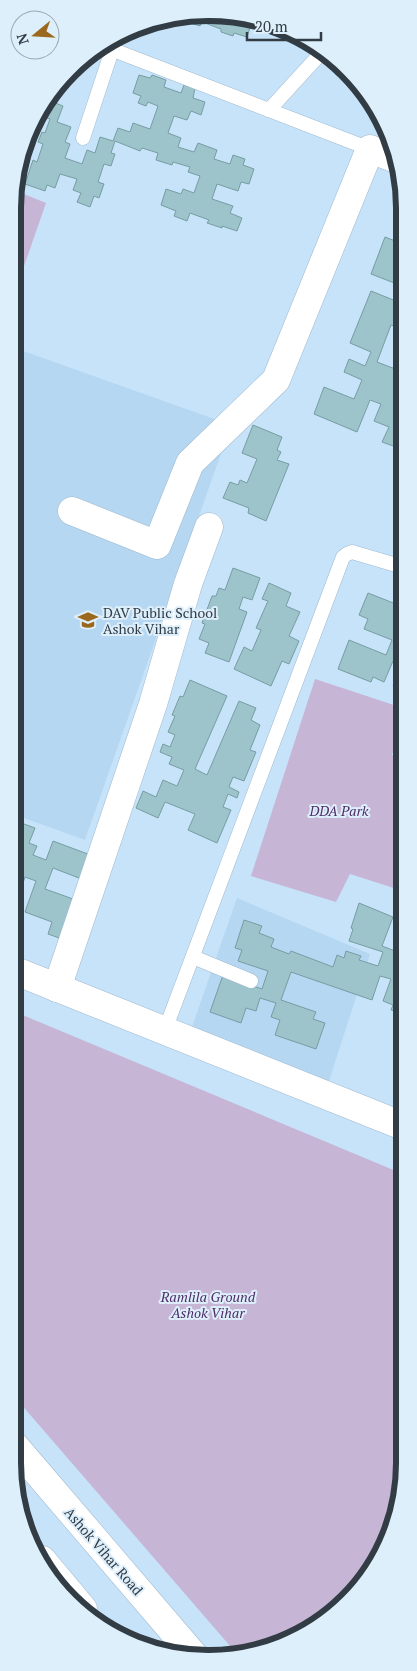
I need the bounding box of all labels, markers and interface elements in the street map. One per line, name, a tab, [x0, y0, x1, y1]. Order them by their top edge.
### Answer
north arrow	[10, 10, 60, 60]
scale bar	[247, 10, 321, 42]
text: 20 m	[255, 16, 288, 36]
text: N	[11, 31, 33, 47]
place label: DAV Public School Ashok Vihar	[103, 603, 217, 638]
school or university icon: DAV Public School Ashok Vihar	[77, 609, 99, 631]
park label: DDA Park	[308, 801, 369, 820]
park label: Ramlila Ground Ashok Vihar	[160, 1287, 256, 1322]
street label: Ashok Vihar Road	[60, 1503, 148, 1599]

